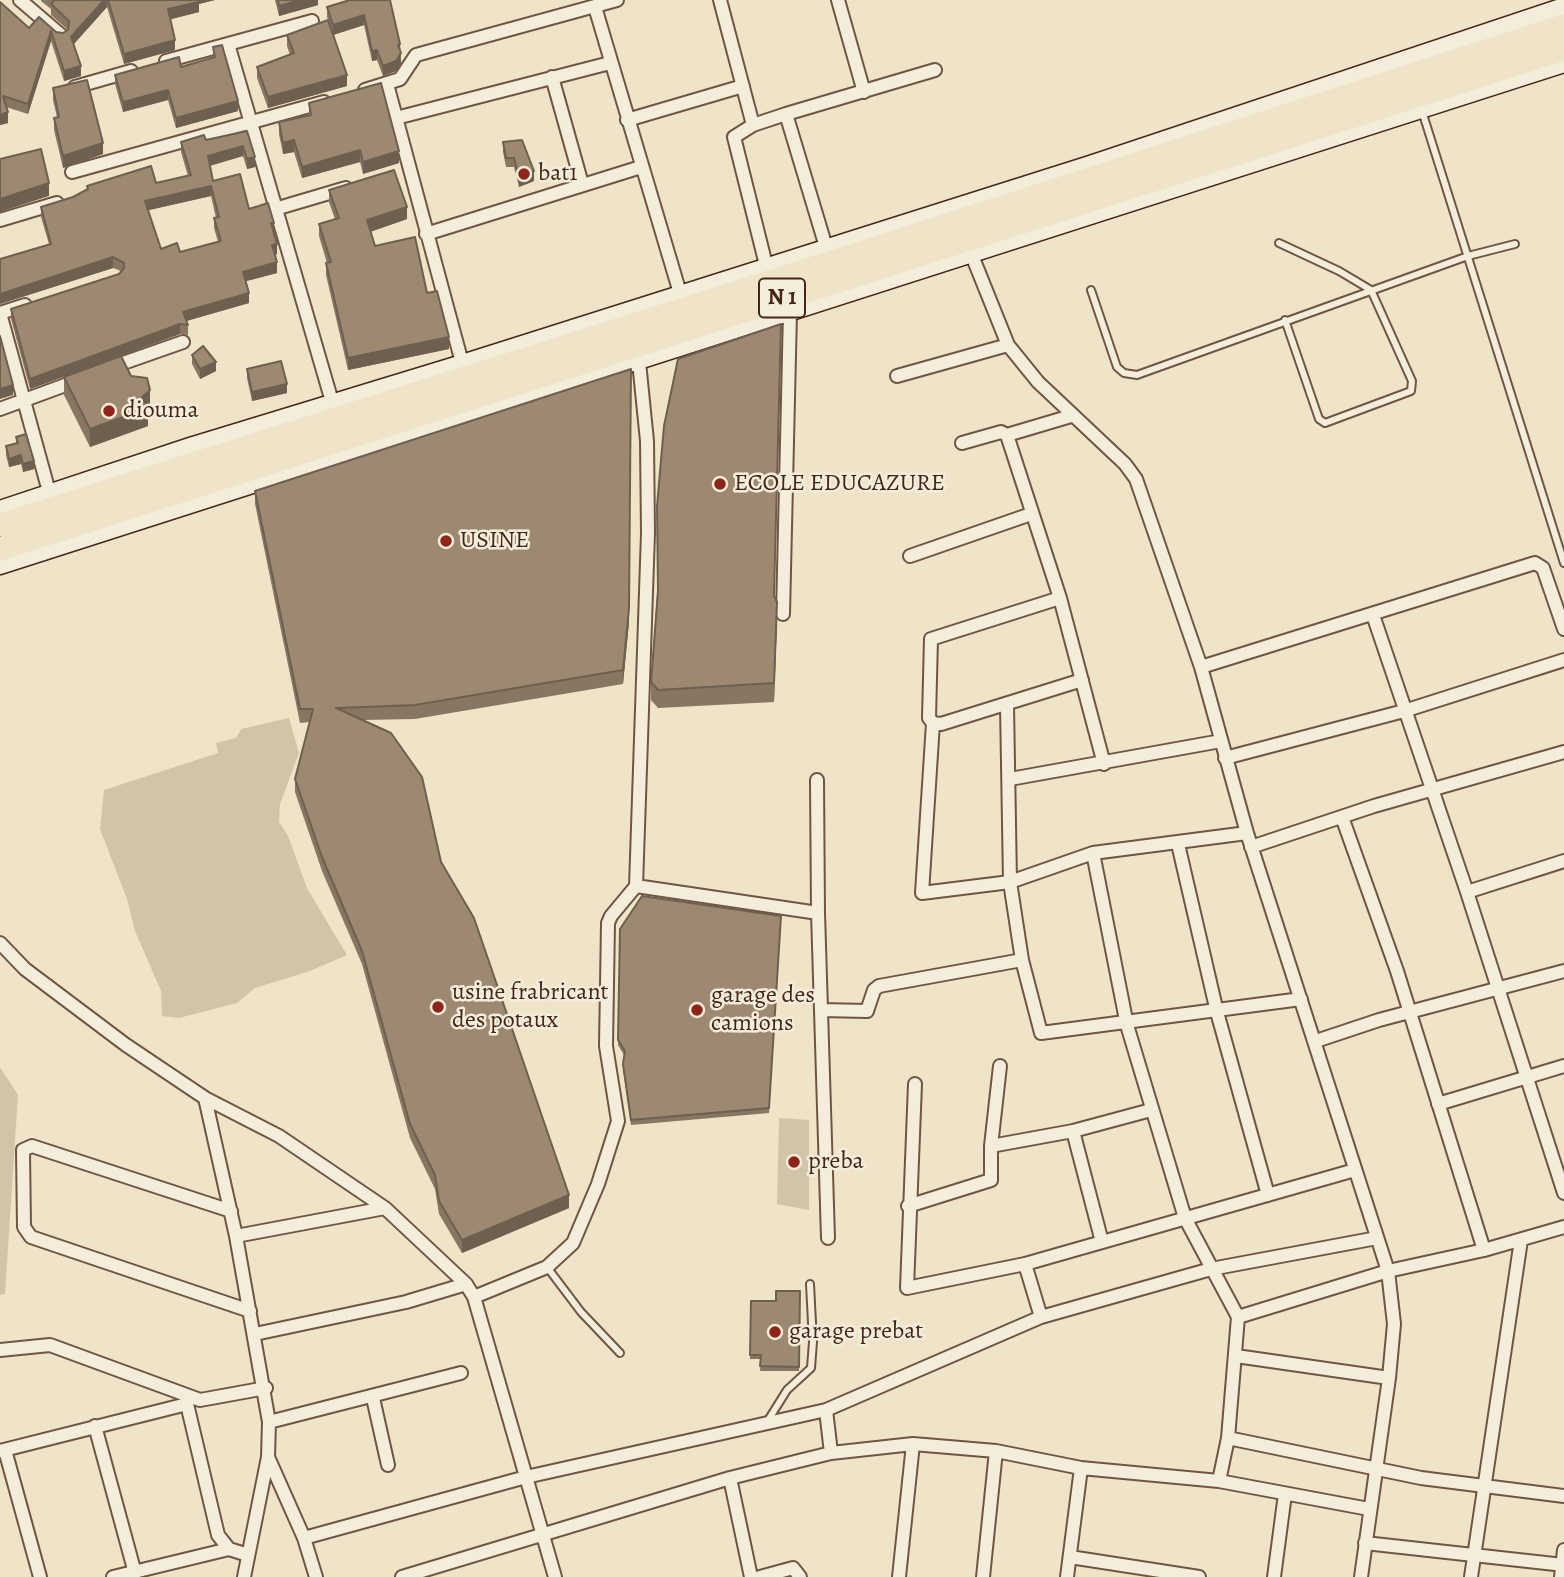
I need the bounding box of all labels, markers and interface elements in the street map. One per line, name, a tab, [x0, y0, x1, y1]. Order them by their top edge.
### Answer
place label: bat1	[538, 160, 578, 188]
marker: bat1	[516, 166, 532, 182]
road number: N 1	[759, 278, 805, 318]
place label: diouma	[123, 397, 199, 425]
marker: diouma	[101, 403, 117, 419]
place label: ECOLE EDUCAZURE	[734, 470, 945, 498]
marker: ECOLE EDUCAZURE	[712, 476, 728, 492]
place label: USINE	[460, 527, 529, 555]
marker: USINE	[438, 533, 454, 549]
place label: usine frabricant des potaux	[452, 979, 608, 1035]
place label: garage des camions	[711, 982, 815, 1038]
marker: usine frabricant des potaux	[430, 999, 446, 1015]
marker: garage des camions	[689, 1002, 705, 1018]
place label: preba	[808, 1148, 864, 1176]
marker: preba	[786, 1154, 802, 1170]
place label: garage prebat	[789, 1318, 923, 1346]
marker: garage prebat	[767, 1324, 783, 1340]

